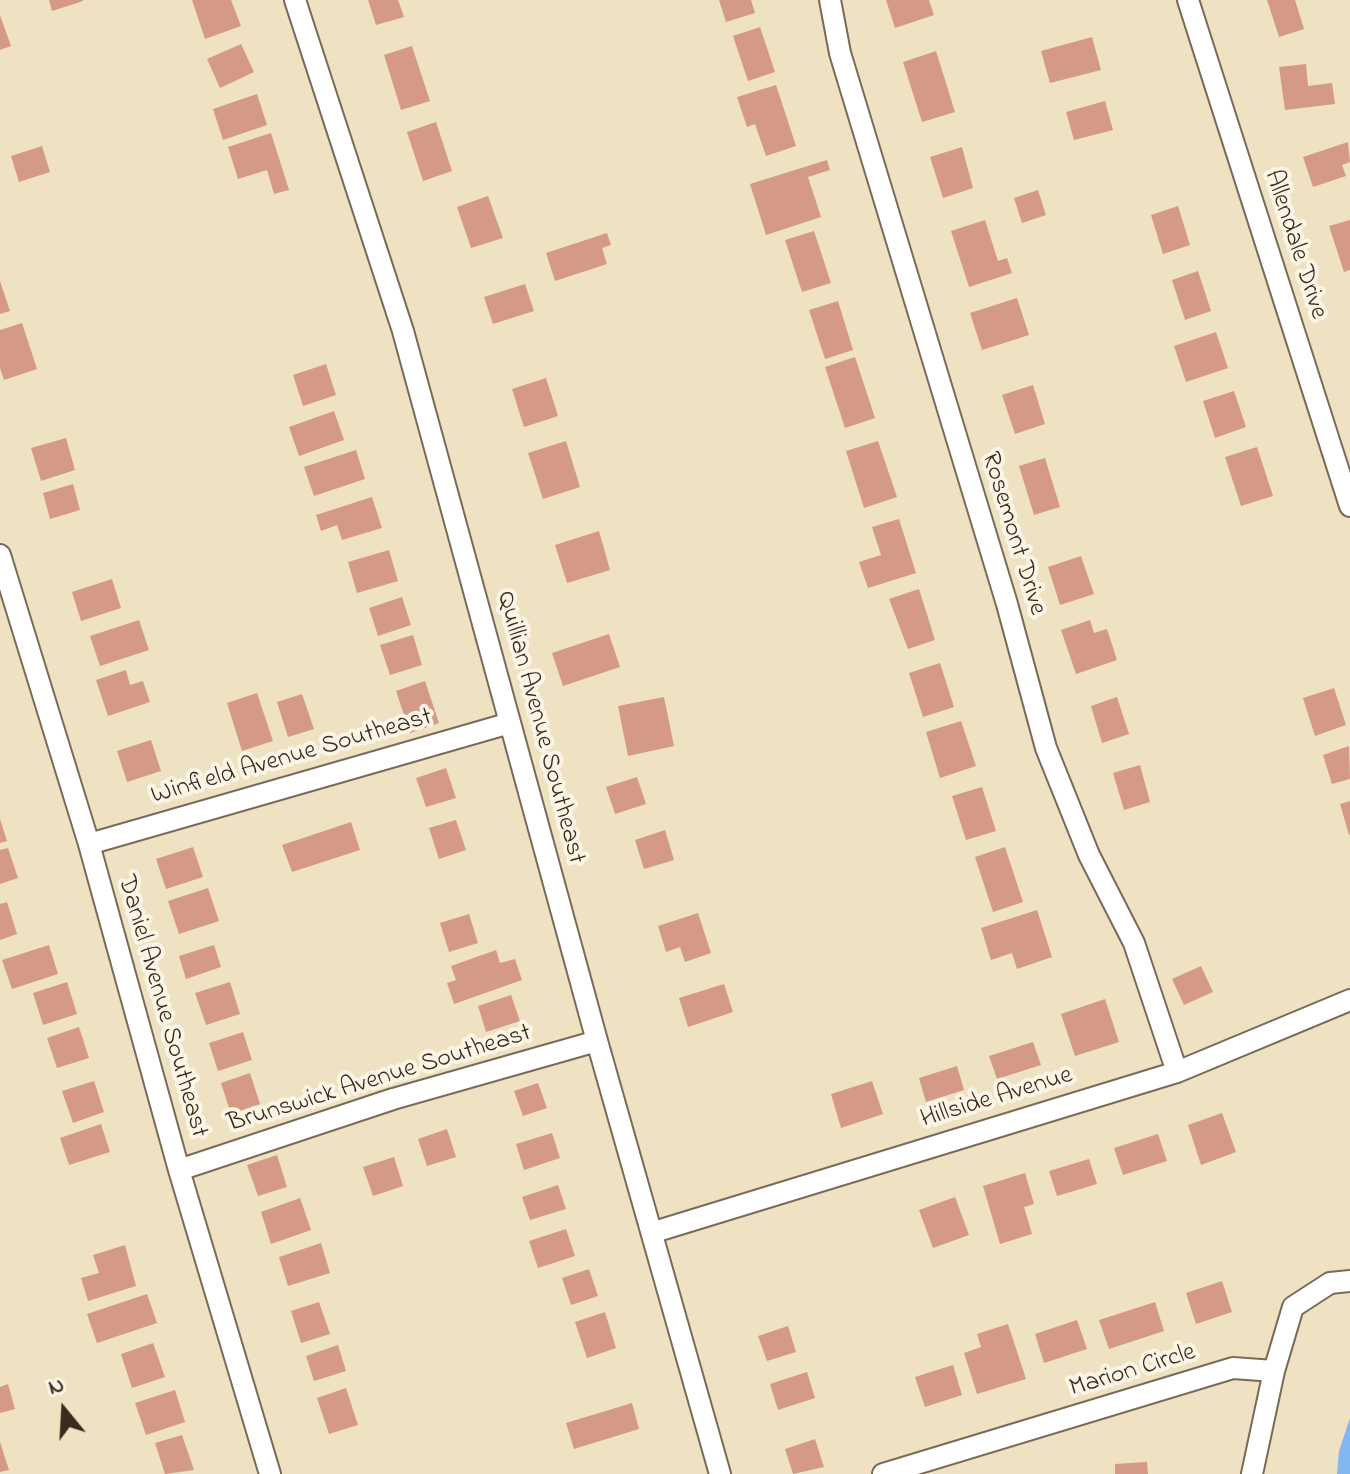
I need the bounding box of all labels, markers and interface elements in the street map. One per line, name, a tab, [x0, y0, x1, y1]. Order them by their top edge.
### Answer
street label: Allendale Drive	[1255, 167, 1333, 323]
street label: Rosemont Drive	[972, 449, 1052, 619]
street label: Quillian Avenue Southeast	[488, 588, 590, 868]
street label: Winfield Avenue Southeast	[148, 703, 436, 813]
street label: Daniel Avenue Southeast	[109, 872, 213, 1142]
street label: Brunswick Avenue Southeast	[225, 1019, 535, 1141]
street label: Hillside Avenue	[917, 1061, 1077, 1137]
street label: Marion Circle	[1066, 1338, 1200, 1406]
north arrow	[24, 1370, 104, 1450]
text: N	[45, 1370, 69, 1405]

